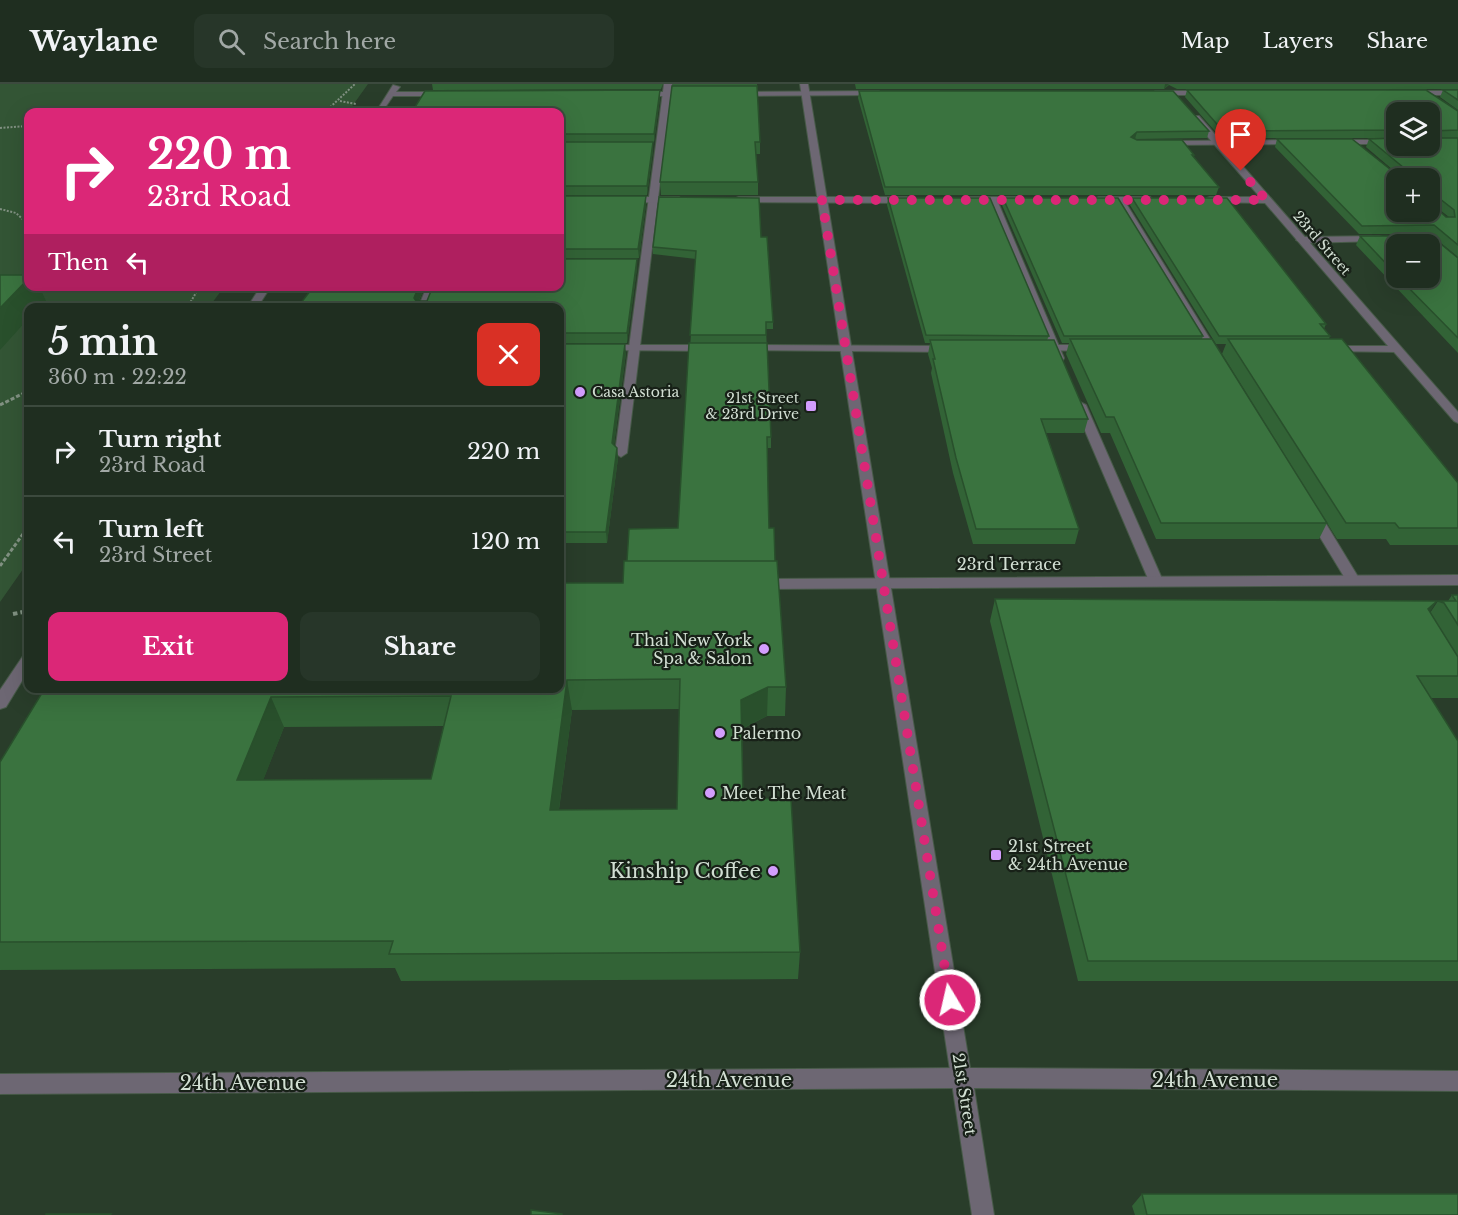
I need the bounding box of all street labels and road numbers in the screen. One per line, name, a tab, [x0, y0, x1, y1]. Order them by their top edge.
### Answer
street label: 23rd Street	[1289, 207, 1355, 279]
street label: 23rd Terrace	[957, 554, 1061, 574]
street label: 21st Street	[949, 1051, 981, 1137]
street label: 24th Avenue	[666, 1068, 792, 1092]
street label: 24th Avenue	[1152, 1068, 1278, 1092]
street label: 24th Avenue	[180, 1071, 306, 1095]

